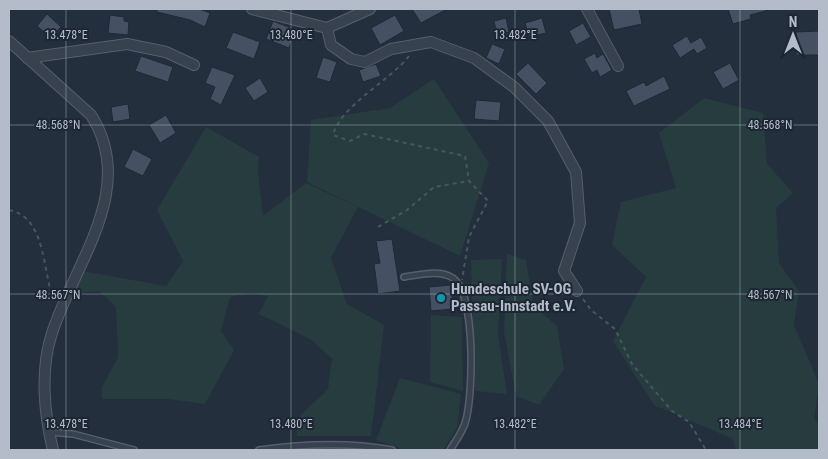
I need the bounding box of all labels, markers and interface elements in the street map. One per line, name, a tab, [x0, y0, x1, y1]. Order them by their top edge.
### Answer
north arrow	[768, 10, 818, 60]
text: N	[789, 14, 797, 30]
text: 13.478°E	[44, 28, 88, 42]
text: 13.480°E	[269, 28, 313, 42]
text: 13.482°E	[493, 28, 537, 42]
text: 48.568°N	[36, 118, 80, 132]
text: 48.568°N	[748, 118, 792, 132]
place label: Hundeschule SV-OG Passau-Innstadt e.V.	[451, 280, 576, 315]
text: 48.567°N	[36, 288, 80, 302]
text: 48.567°N	[748, 288, 792, 302]
marker: Hundeschule SV-OG Passau-Innstadt e.V.	[435, 292, 447, 304]
text: 13.478°E	[44, 417, 88, 431]
text: 13.480°E	[269, 417, 313, 431]
text: 13.482°E	[493, 417, 537, 431]
text: 13.484°E	[718, 417, 762, 431]

